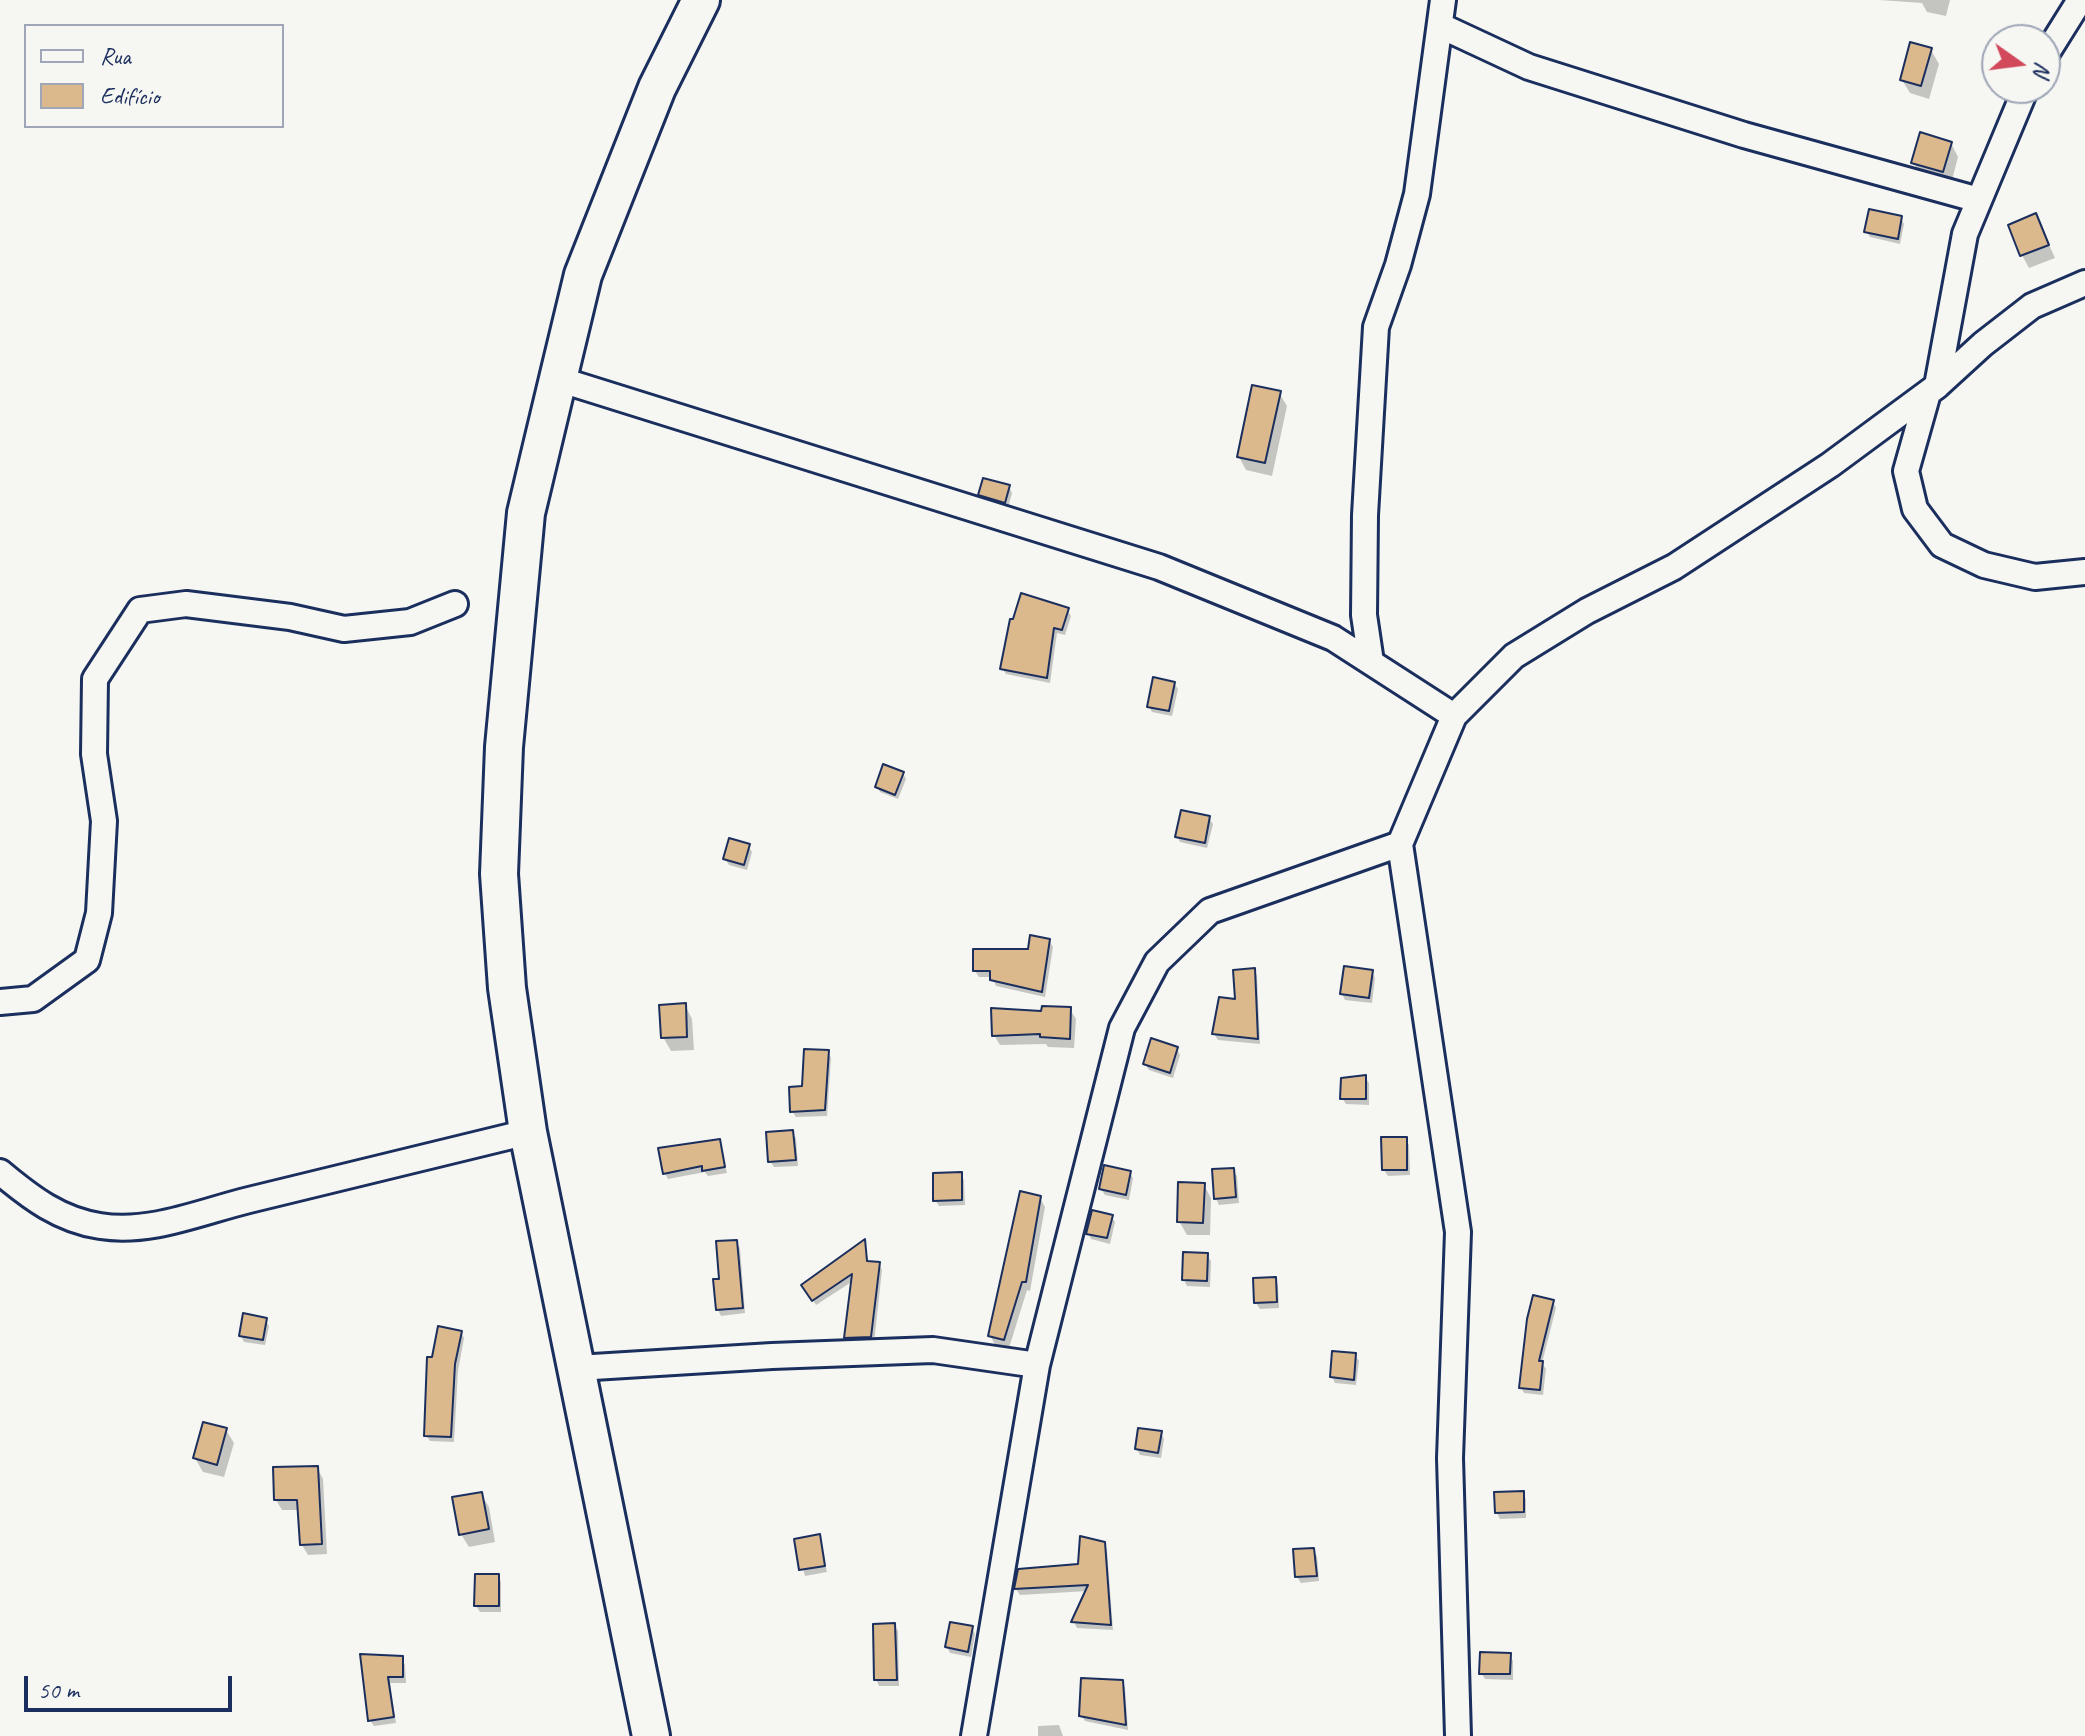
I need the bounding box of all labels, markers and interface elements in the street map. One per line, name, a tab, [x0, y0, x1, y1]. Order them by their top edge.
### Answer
legend	[24, 24, 284, 128]
north arrow	[1981, 24, 2061, 104]
text: Rua	[100, 41, 131, 71]
text: N	[2027, 59, 2058, 79]
text: Edifício	[100, 81, 160, 111]
scale bar	[28, 1660, 236, 1710]
text: 50 m	[38, 1675, 79, 1705]

